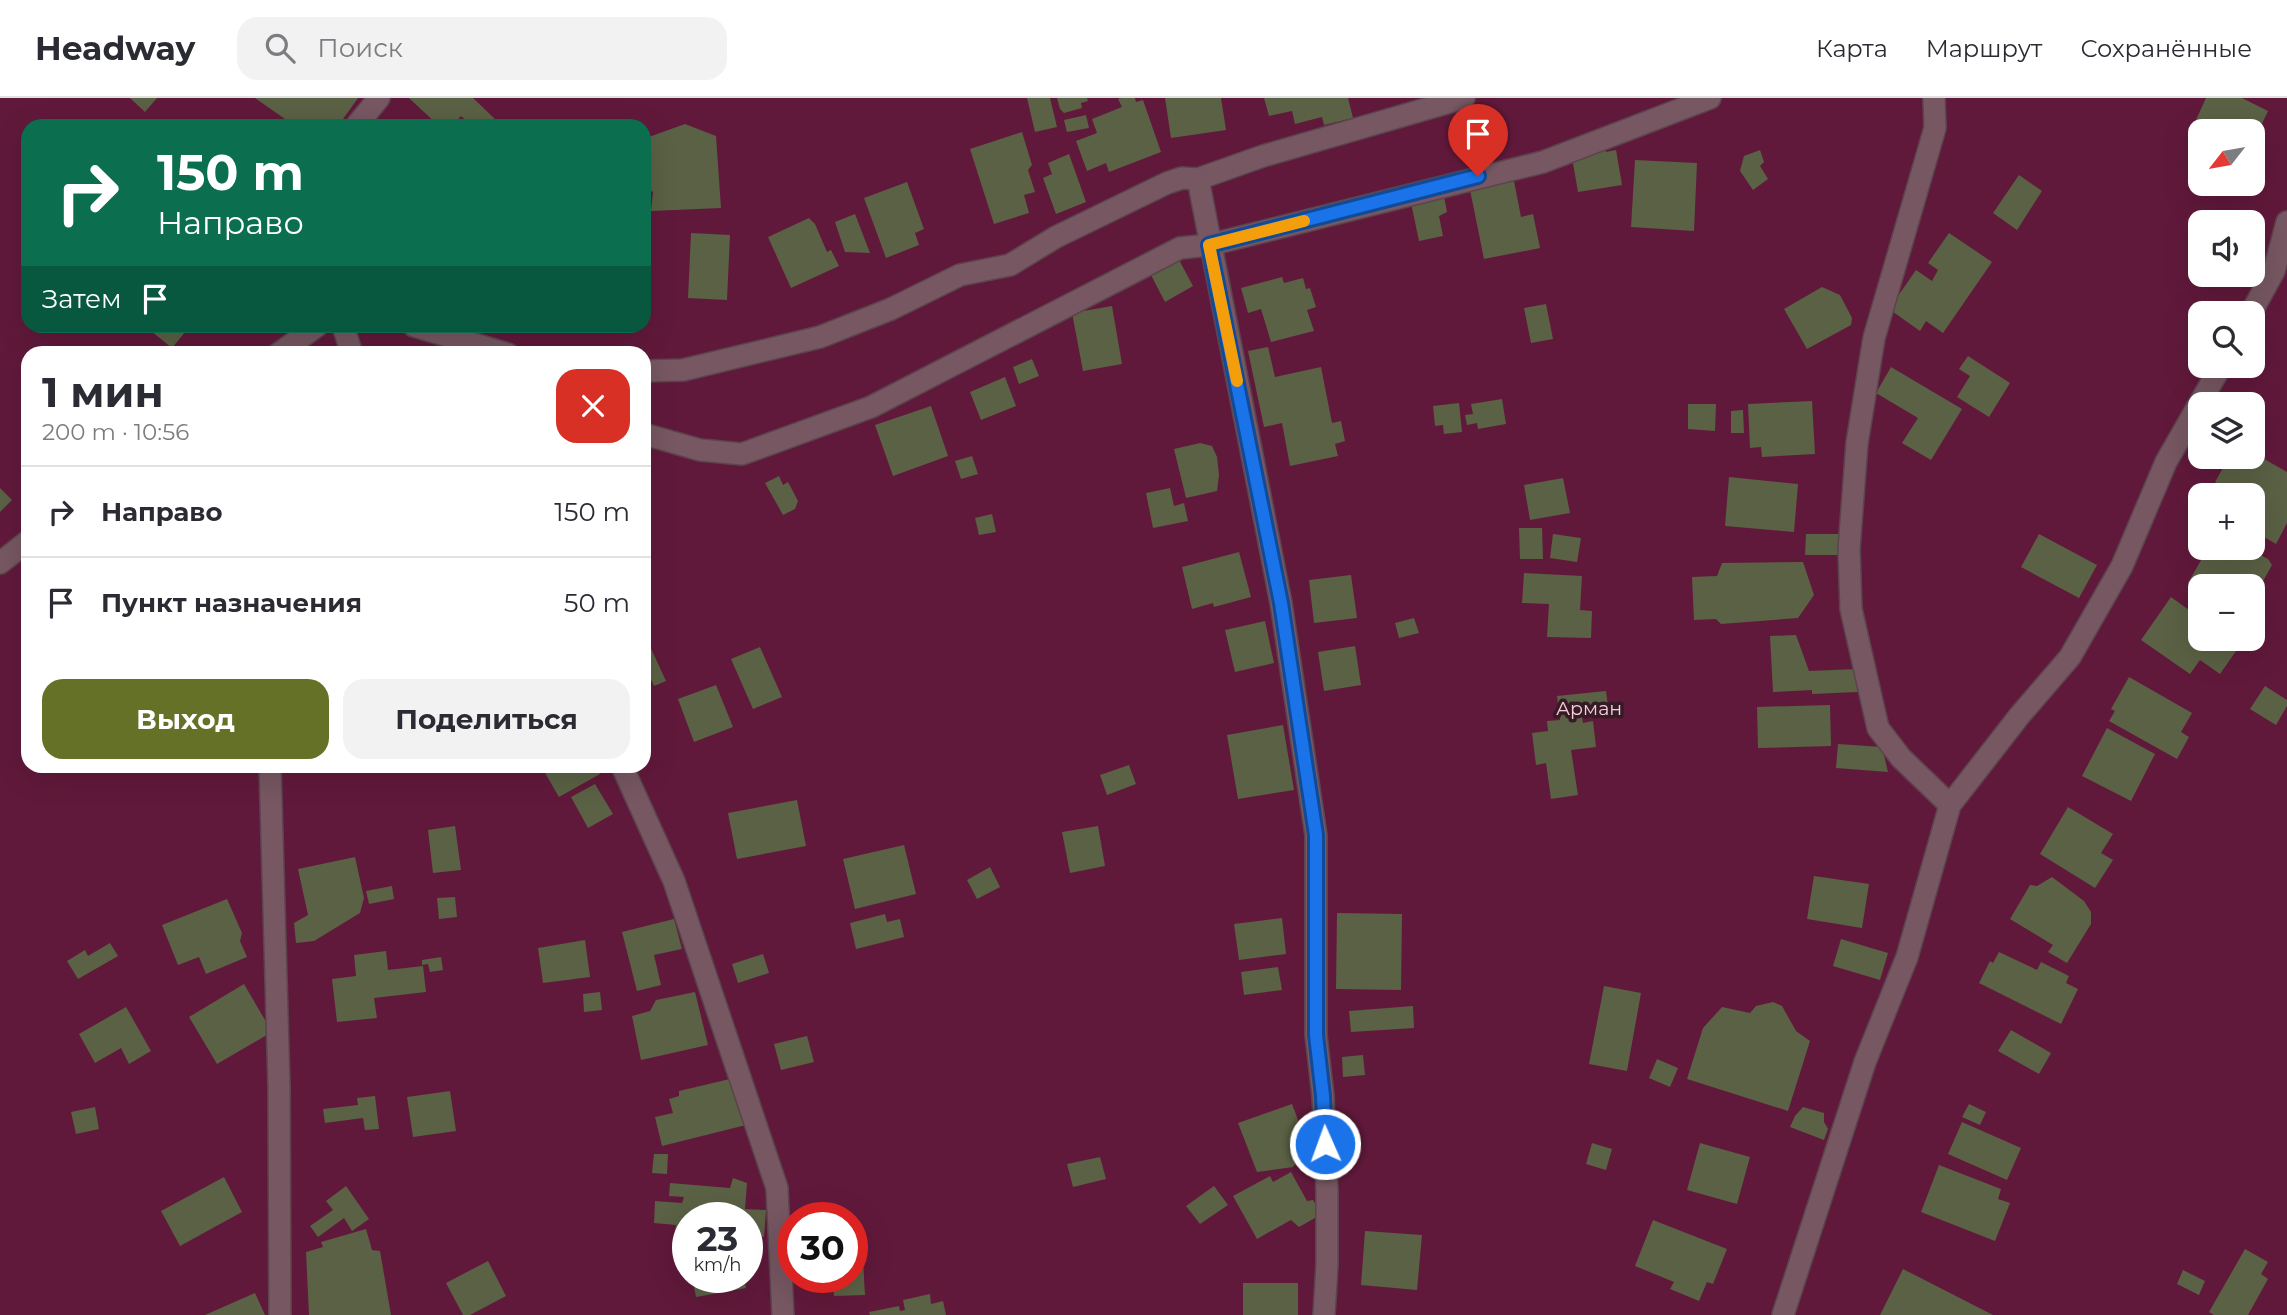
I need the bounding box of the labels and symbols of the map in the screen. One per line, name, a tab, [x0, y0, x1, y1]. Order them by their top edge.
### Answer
pin	[1448, 104, 1508, 176]
north arrow	[2188, 119, 2264, 196]
park label: Арман	[1556, 697, 1622, 720]
position arrow	[1288, 1107, 1362, 1181]
speed limit sign: 30	[777, 1202, 868, 1293]

